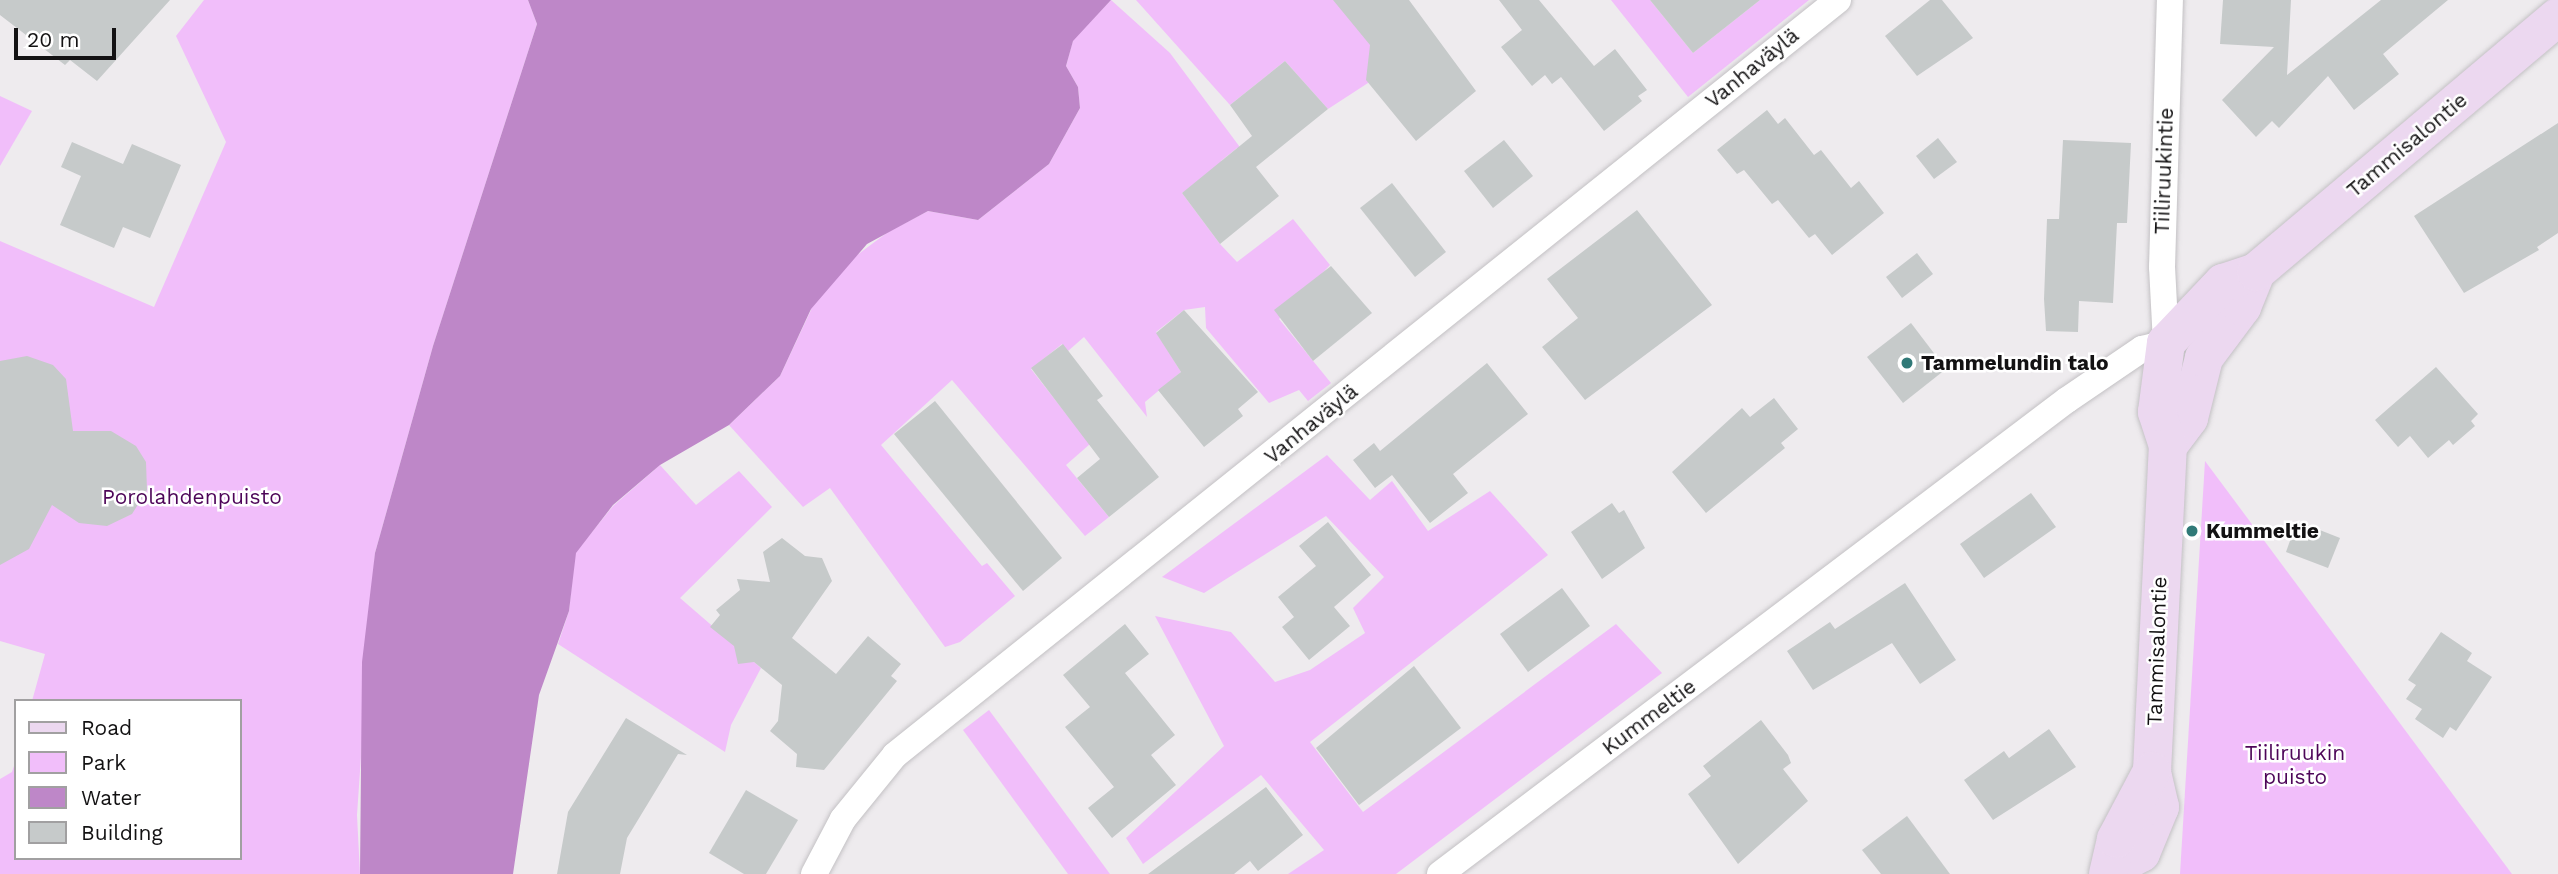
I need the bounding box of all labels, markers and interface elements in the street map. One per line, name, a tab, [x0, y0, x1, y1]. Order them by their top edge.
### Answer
scale bar	[18, 14, 119, 58]
street label: Vanhaväylä	[1700, 23, 1804, 113]
text: 20 m	[27, 27, 79, 52]
street label: Tammisalontie	[2342, 87, 2472, 203]
street label: Tiiliruukintie	[2149, 107, 2179, 235]
place label: Tammelundin talo	[1921, 350, 2109, 376]
marker: Tammelundin talo	[1899, 355, 1915, 371]
street label: Vanhaväylä	[1259, 379, 1363, 469]
park label: Porolahdenpuisto	[102, 484, 282, 510]
place label: Kummeltie	[2206, 518, 2319, 544]
marker: Kummeltie	[2184, 523, 2200, 539]
street label: Tammisalontie	[2142, 576, 2172, 726]
street label: Kummeltie	[1597, 674, 1701, 760]
legend	[14, 699, 242, 860]
text: Road	[81, 715, 132, 740]
park label: Tiiliruukin puisto	[2245, 740, 2345, 790]
text: Park	[81, 750, 126, 775]
text: Water	[81, 785, 141, 810]
text: Building	[81, 820, 163, 845]

